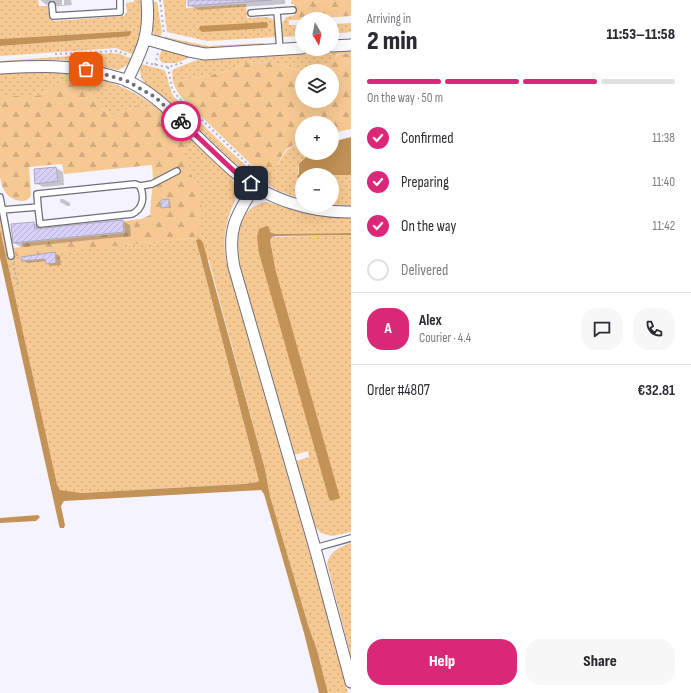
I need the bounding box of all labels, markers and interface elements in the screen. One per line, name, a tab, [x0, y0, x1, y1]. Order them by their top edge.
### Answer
text: Arriving in	[367, 11, 411, 27]
north arrow	[295, 12, 339, 56]
map controls	[295, 12, 339, 212]
text: 11:53–11:58	[606, 25, 675, 44]
text: 2 min	[367, 26, 417, 57]
pin	[69, 52, 103, 86]
icon: bag	[75, 58, 97, 80]
button: layers	[295, 64, 339, 108]
text: On the way · 50 m	[367, 90, 443, 106]
courier	[161, 101, 201, 141]
icon: bike	[170, 110, 192, 132]
button: +	[295, 116, 339, 160]
icon: check	[367, 127, 389, 149]
text: Confirmed	[401, 129, 454, 148]
text: 11:38	[652, 130, 675, 146]
pin	[234, 166, 268, 200]
button: −	[295, 168, 339, 212]
icon: check	[367, 171, 389, 193]
icon: home	[240, 172, 262, 194]
text: Preparing	[401, 173, 449, 192]
text: 11:40	[652, 174, 675, 190]
icon: check	[367, 215, 389, 237]
text: On the way	[401, 217, 456, 236]
text: 11:42	[653, 218, 675, 234]
text: Delivered	[401, 261, 448, 280]
button: chat	[581, 308, 623, 350]
button: phone	[633, 308, 675, 350]
text: Alex	[419, 311, 442, 330]
text: A	[384, 319, 392, 338]
text: Courier · 4.4	[419, 330, 471, 346]
text: Order #4807	[367, 381, 430, 400]
text: €32.81	[637, 381, 675, 400]
button: Help	[367, 639, 517, 685]
button: Share	[525, 639, 675, 685]

